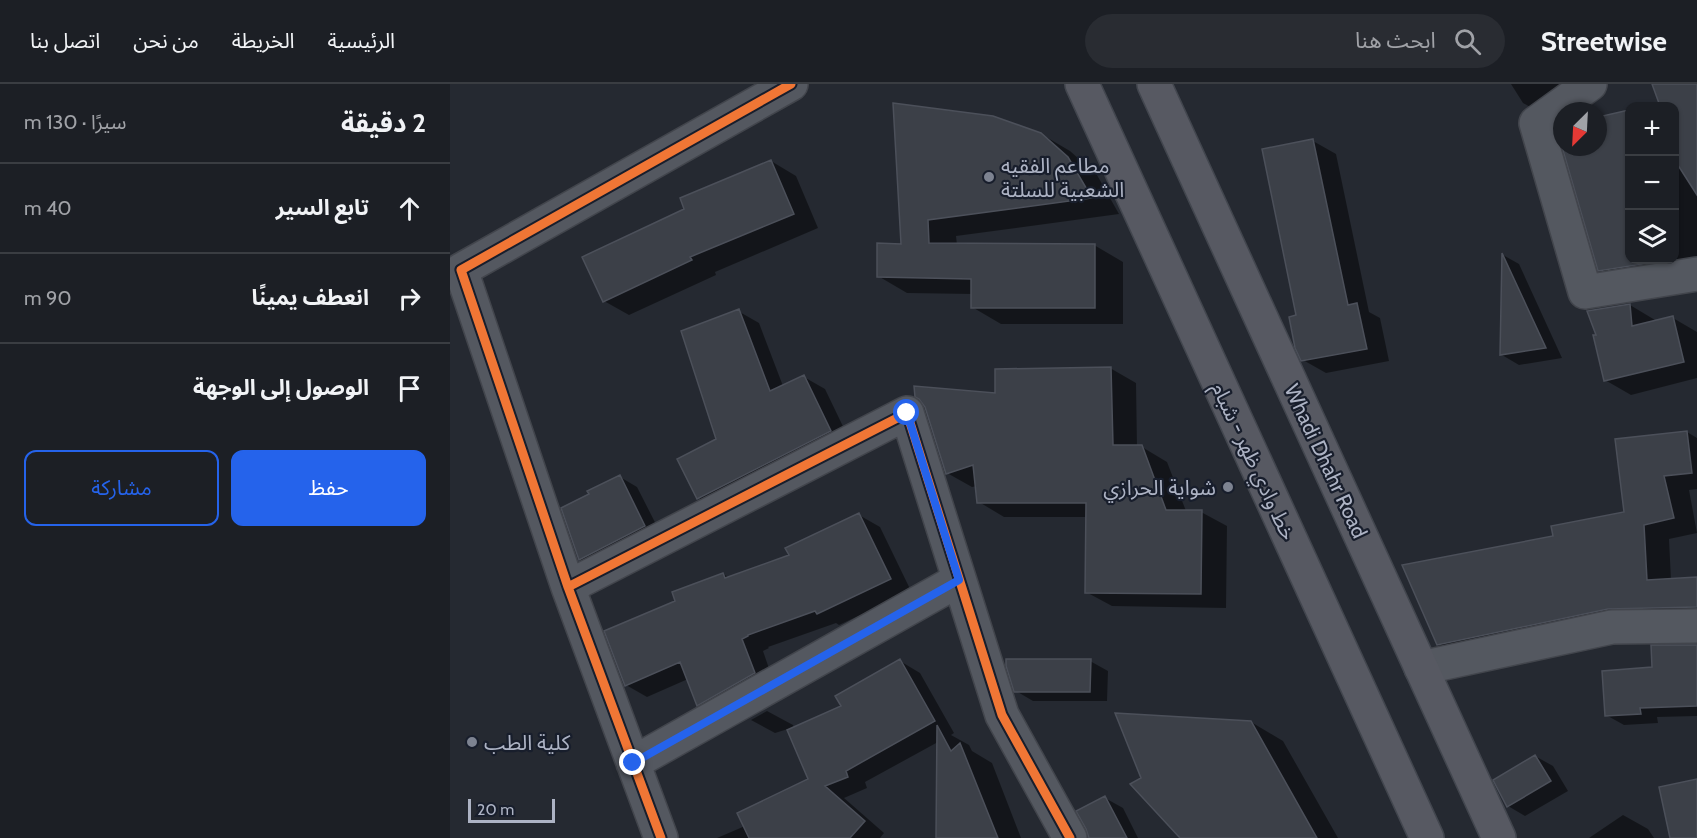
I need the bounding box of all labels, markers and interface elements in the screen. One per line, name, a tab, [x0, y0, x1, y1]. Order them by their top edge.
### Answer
search box	[1085, 14, 1505, 68]
text: Streetwise	[1541, 24, 1667, 58]
icon: search	[1451, 25, 1484, 58]
text: ابحث هنا	[1355, 27, 1436, 54]
text: اتصل بنا	[30, 28, 100, 53]
text: من نحن	[133, 28, 199, 53]
text: الخريطة	[232, 28, 295, 53]
text: الرئيسية	[328, 28, 395, 53]
north arrow	[1553, 102, 1607, 156]
map controls	[1625, 102, 1679, 264]
button: +	[1625, 102, 1679, 156]
text: 2 دقيقة	[341, 107, 426, 139]
text: سيرًا · 130 m	[24, 110, 126, 134]
place label: مطاعم الفقيه الشعبية للسلتة	[1001, 153, 1124, 202]
button: −	[1625, 156, 1679, 210]
marker: مطاعم الفقيه الشعبية للسلتة	[982, 170, 996, 184]
icon: ahead	[393, 192, 426, 225]
text: تابع السير	[276, 194, 369, 221]
text: 40 m	[24, 196, 72, 220]
button: layers	[1625, 210, 1679, 264]
icon: right	[393, 282, 426, 315]
text: انعطف يمينًا	[252, 284, 369, 311]
text: 90 m	[24, 286, 71, 310]
icon: arrive	[393, 372, 426, 405]
text: الوصول إلى الوجهة	[193, 374, 369, 401]
street label: خط وادي ظهر - شبام	[1203, 378, 1301, 546]
street label: Whadi Dhahr Road	[1279, 380, 1373, 542]
route start	[893, 399, 919, 425]
button: مشاركة	[24, 450, 219, 526]
button: حفظ	[231, 450, 426, 526]
place label: شواية الحرازي	[1103, 475, 1216, 503]
marker: شواية الحرازي	[1221, 480, 1235, 494]
place label: كلية الطب	[484, 730, 570, 755]
marker: كلية الطب	[465, 735, 479, 749]
route end	[619, 749, 645, 775]
scale bar	[468, 796, 555, 824]
text: 20 m	[477, 800, 514, 819]

